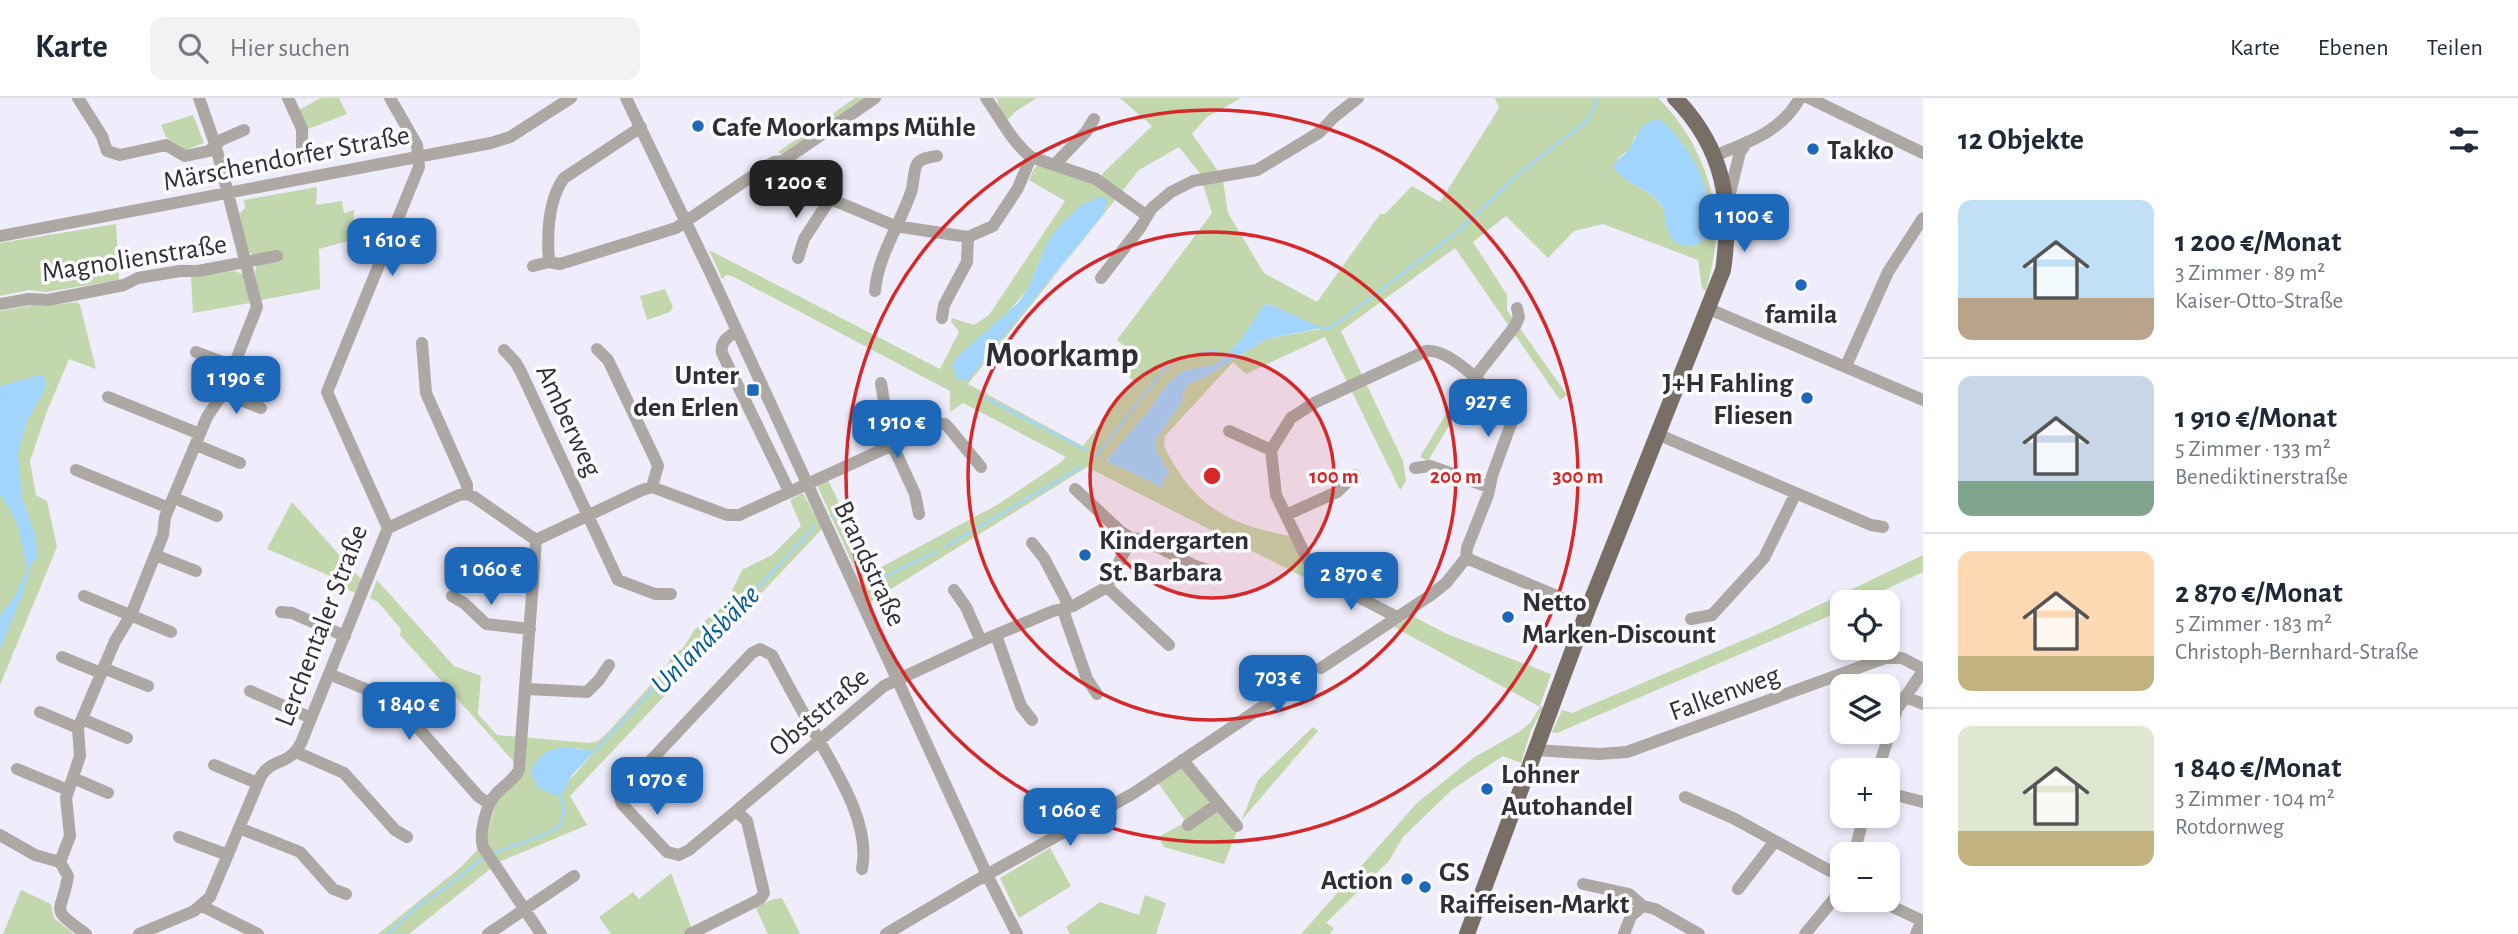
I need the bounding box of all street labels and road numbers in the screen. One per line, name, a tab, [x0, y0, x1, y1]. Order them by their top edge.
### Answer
street label: Märschendorfer Straße	[161, 121, 412, 197]
street label: Magnolienstraße	[40, 231, 229, 287]
street label: Amberweg	[530, 361, 606, 481]
street label: Brandstraße	[828, 497, 910, 631]
street label: Lerchentaler Straße	[271, 521, 373, 730]
street label: Falkenweg	[1666, 661, 1784, 727]
street label: Obststraße	[764, 663, 875, 762]

